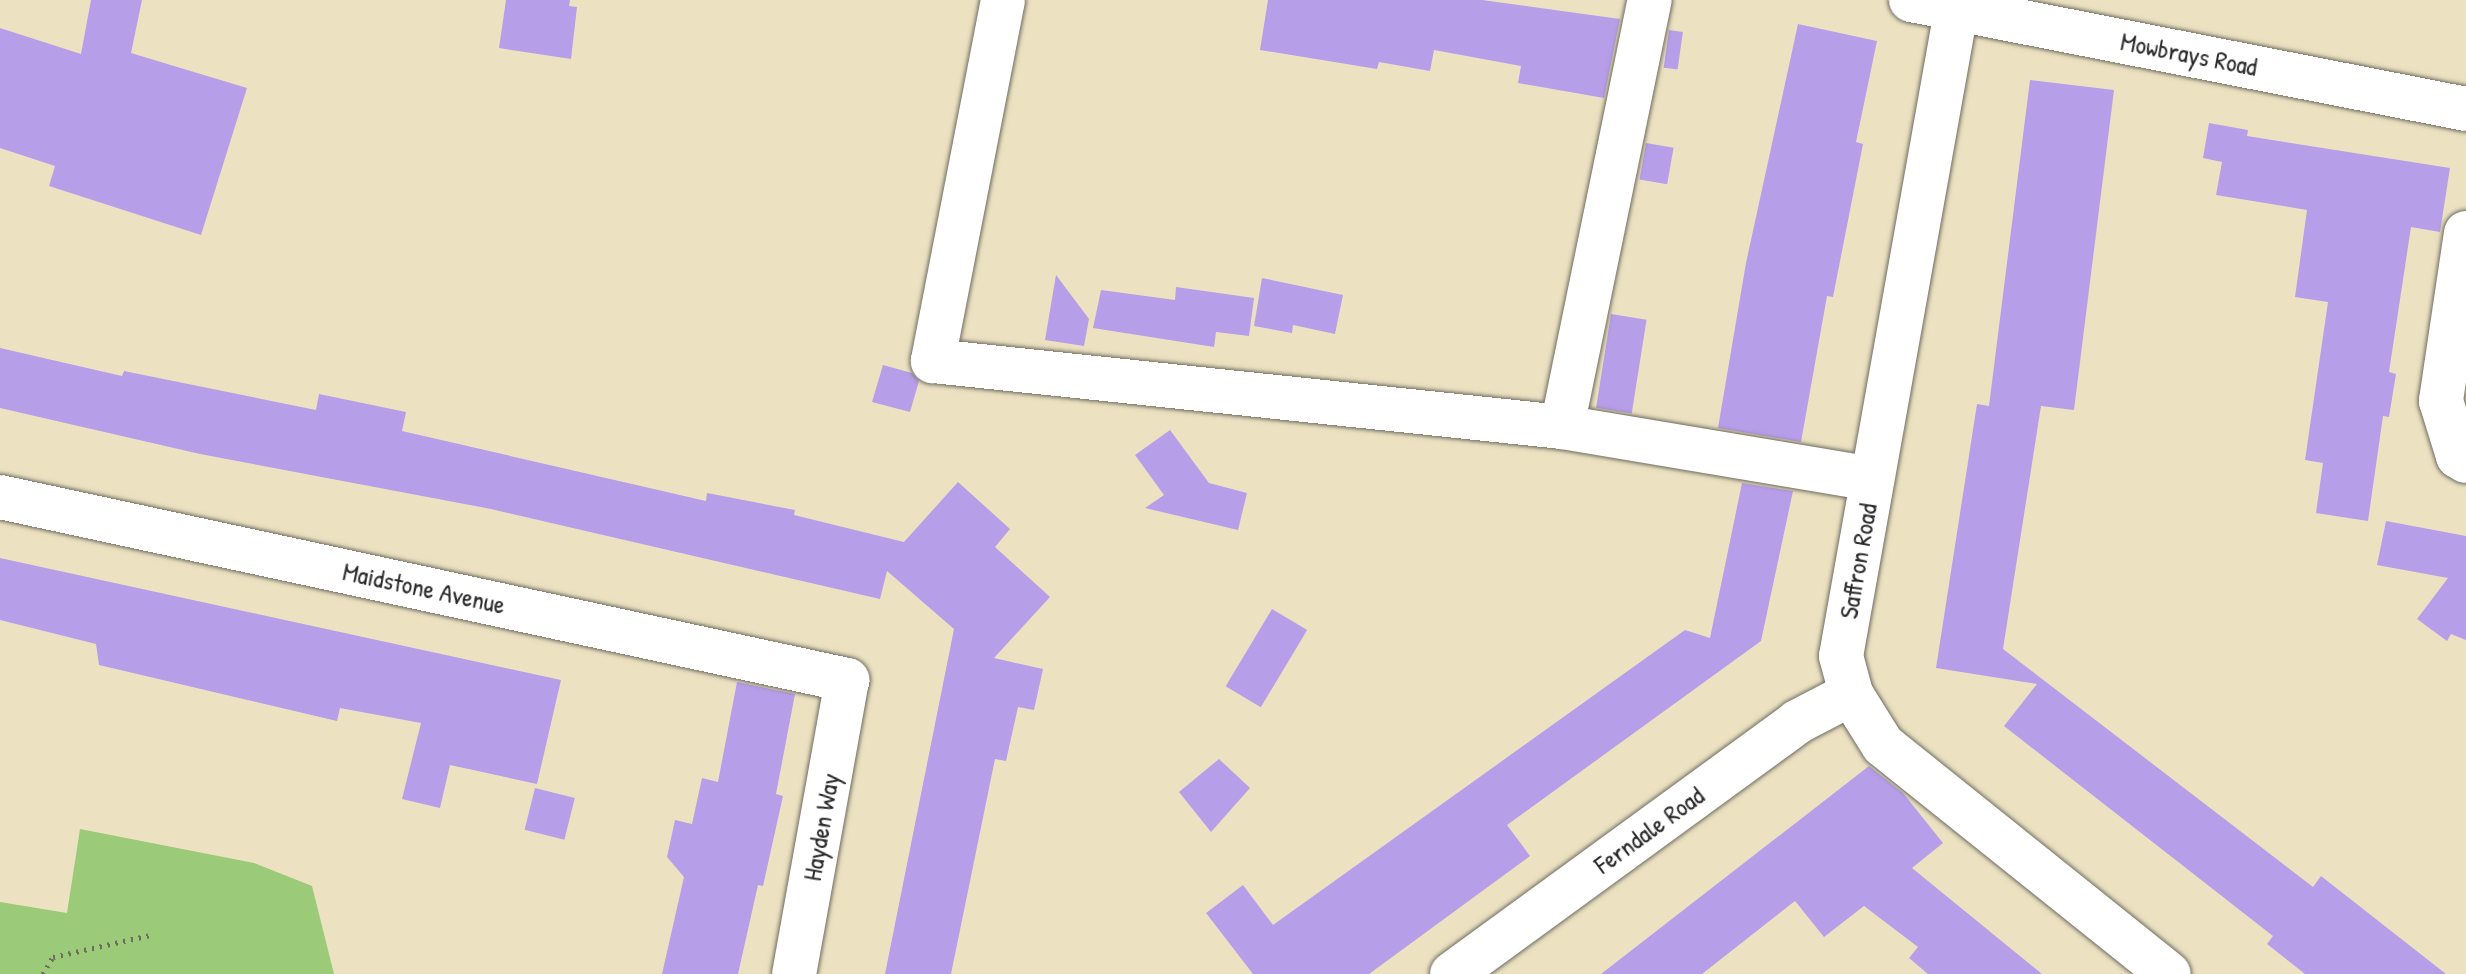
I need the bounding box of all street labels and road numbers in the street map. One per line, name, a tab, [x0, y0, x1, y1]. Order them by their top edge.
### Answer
street label: Mowbrays Road	[2118, 25, 2260, 83]
street label: Saffron Road	[1833, 501, 1883, 621]
street label: Maidstone Avenue	[340, 556, 508, 620]
street label: Hayden Way	[796, 771, 846, 883]
street label: Ferndale Road	[1588, 780, 1710, 880]

